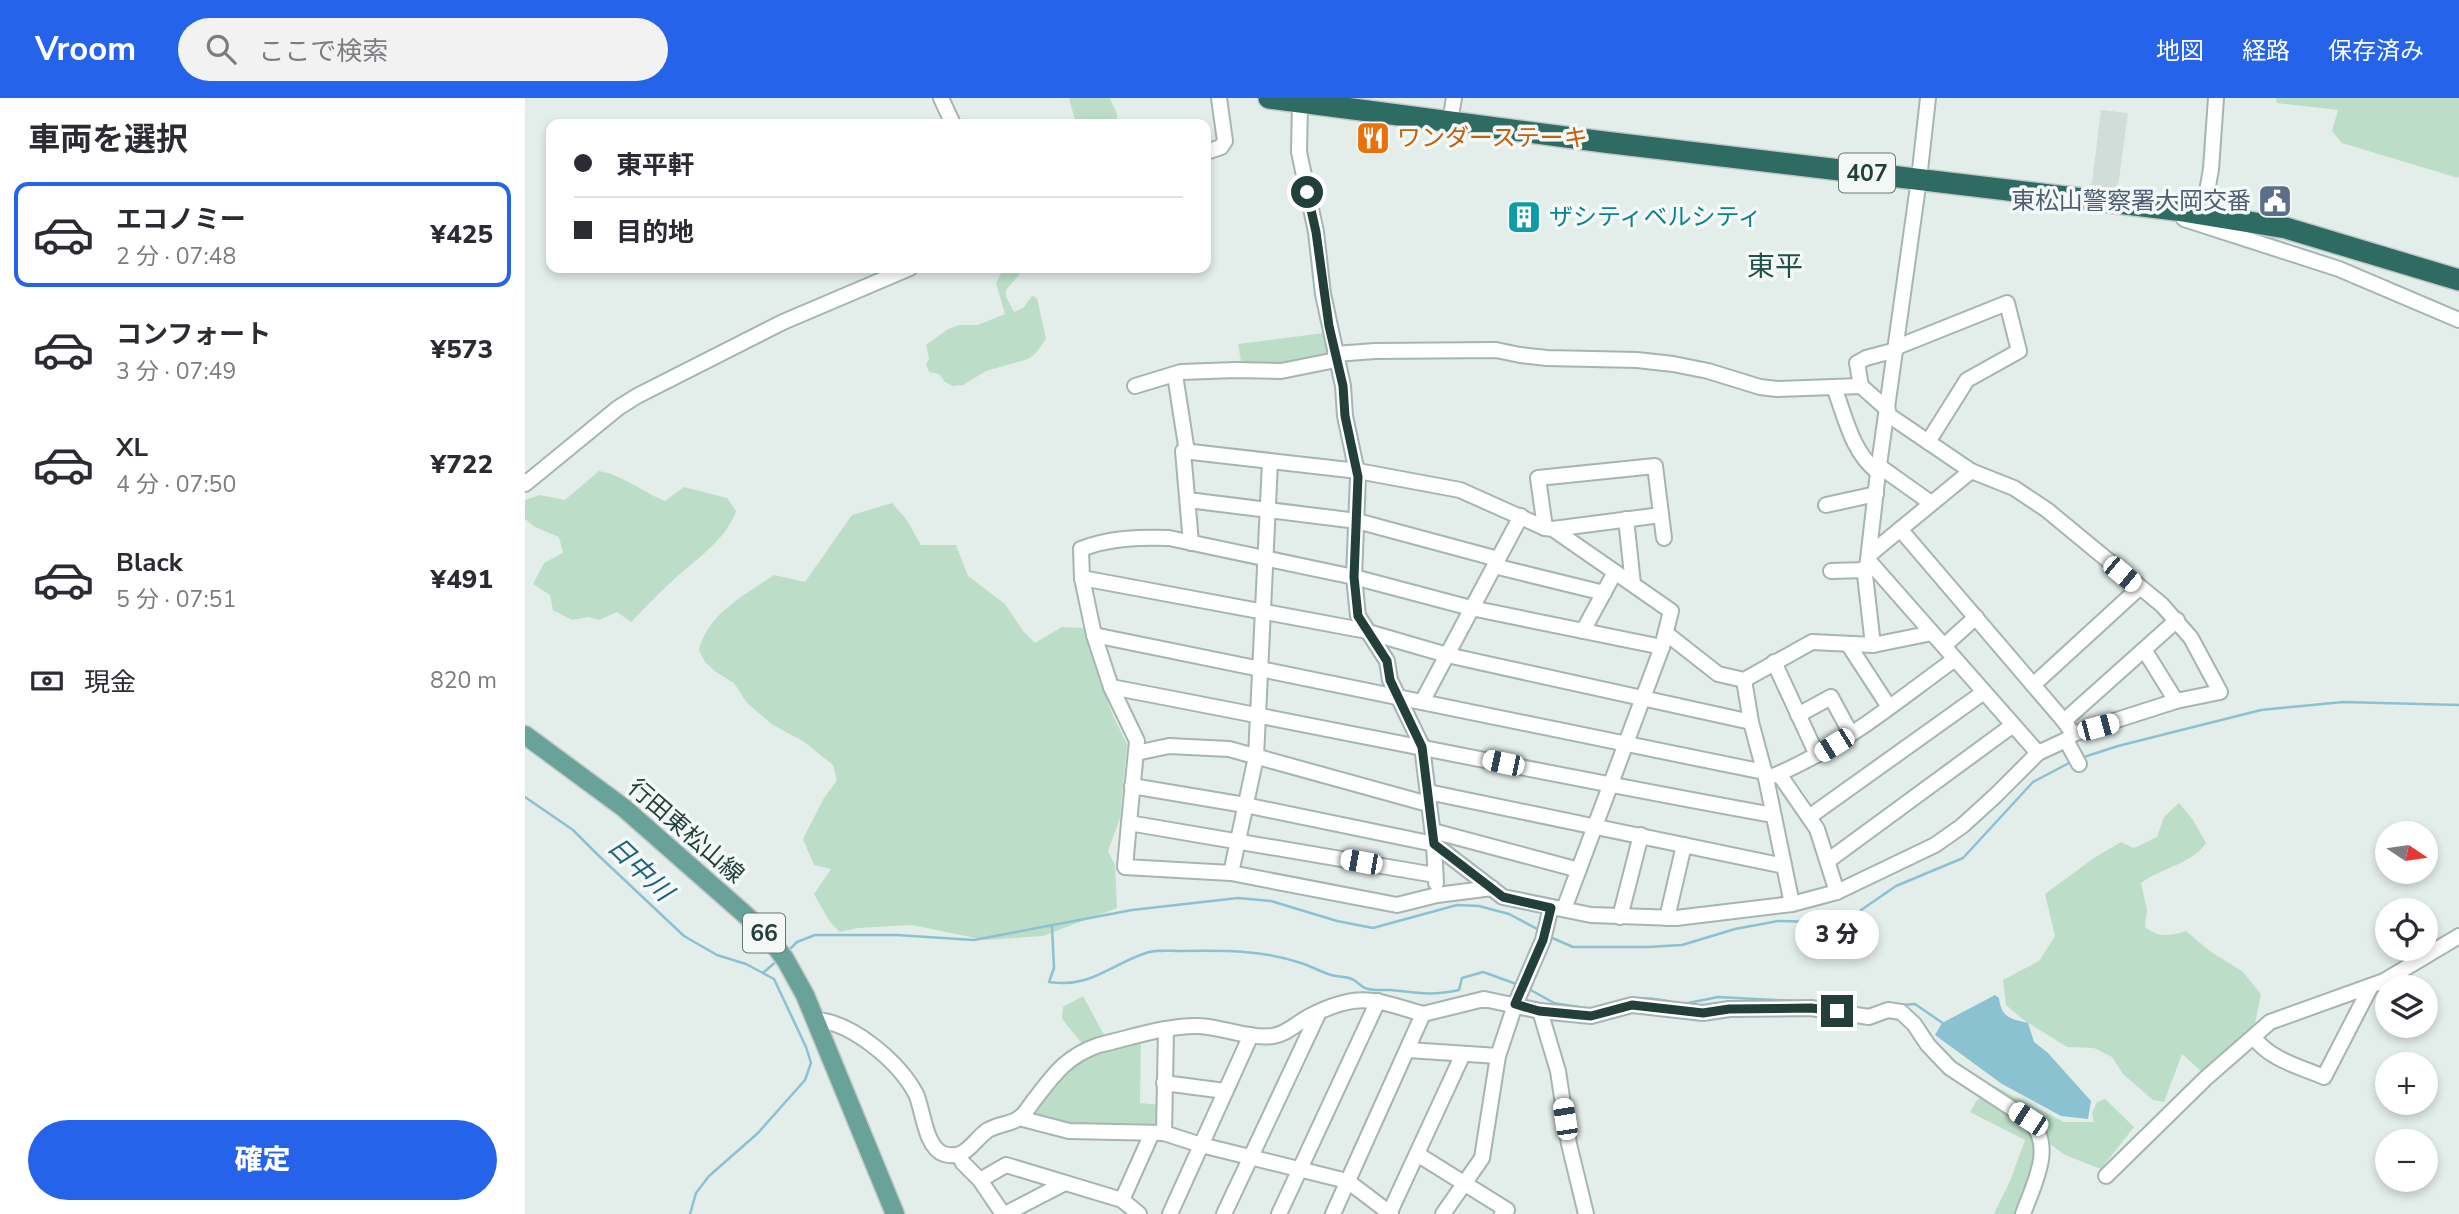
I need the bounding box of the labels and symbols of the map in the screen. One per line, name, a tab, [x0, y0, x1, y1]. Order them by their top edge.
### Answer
restaurant icon: ワンダーステーキ	[1354, 119, 1392, 157]
place label: ワンダーステーキ	[1397, 122, 1588, 154]
road number: 407	[1839, 153, 1895, 192]
route start	[1291, 176, 1323, 208]
public building icon: 東松山警察署大岡交番	[2256, 182, 2294, 220]
place label: 東松山警察署大岡交番	[2011, 185, 2251, 217]
building icon: ザシティベルシティ	[1505, 198, 1543, 236]
place label: ザシティベルシティ	[1549, 201, 1762, 233]
district label: 東平	[1747, 248, 1803, 286]
car	[2100, 552, 2145, 596]
car	[2075, 711, 2122, 743]
car	[1811, 725, 1858, 765]
car	[1481, 748, 1526, 778]
street label: 行田東松山線	[621, 772, 751, 890]
north arrow	[2375, 821, 2438, 884]
water label: 日中川	[600, 829, 682, 911]
car	[1339, 848, 1384, 876]
callout: 3 分	[1795, 909, 1879, 958]
road number: 66	[743, 914, 785, 953]
route end	[1821, 995, 1853, 1027]
car	[1552, 1097, 1579, 1141]
car	[2005, 1099, 2052, 1139]

